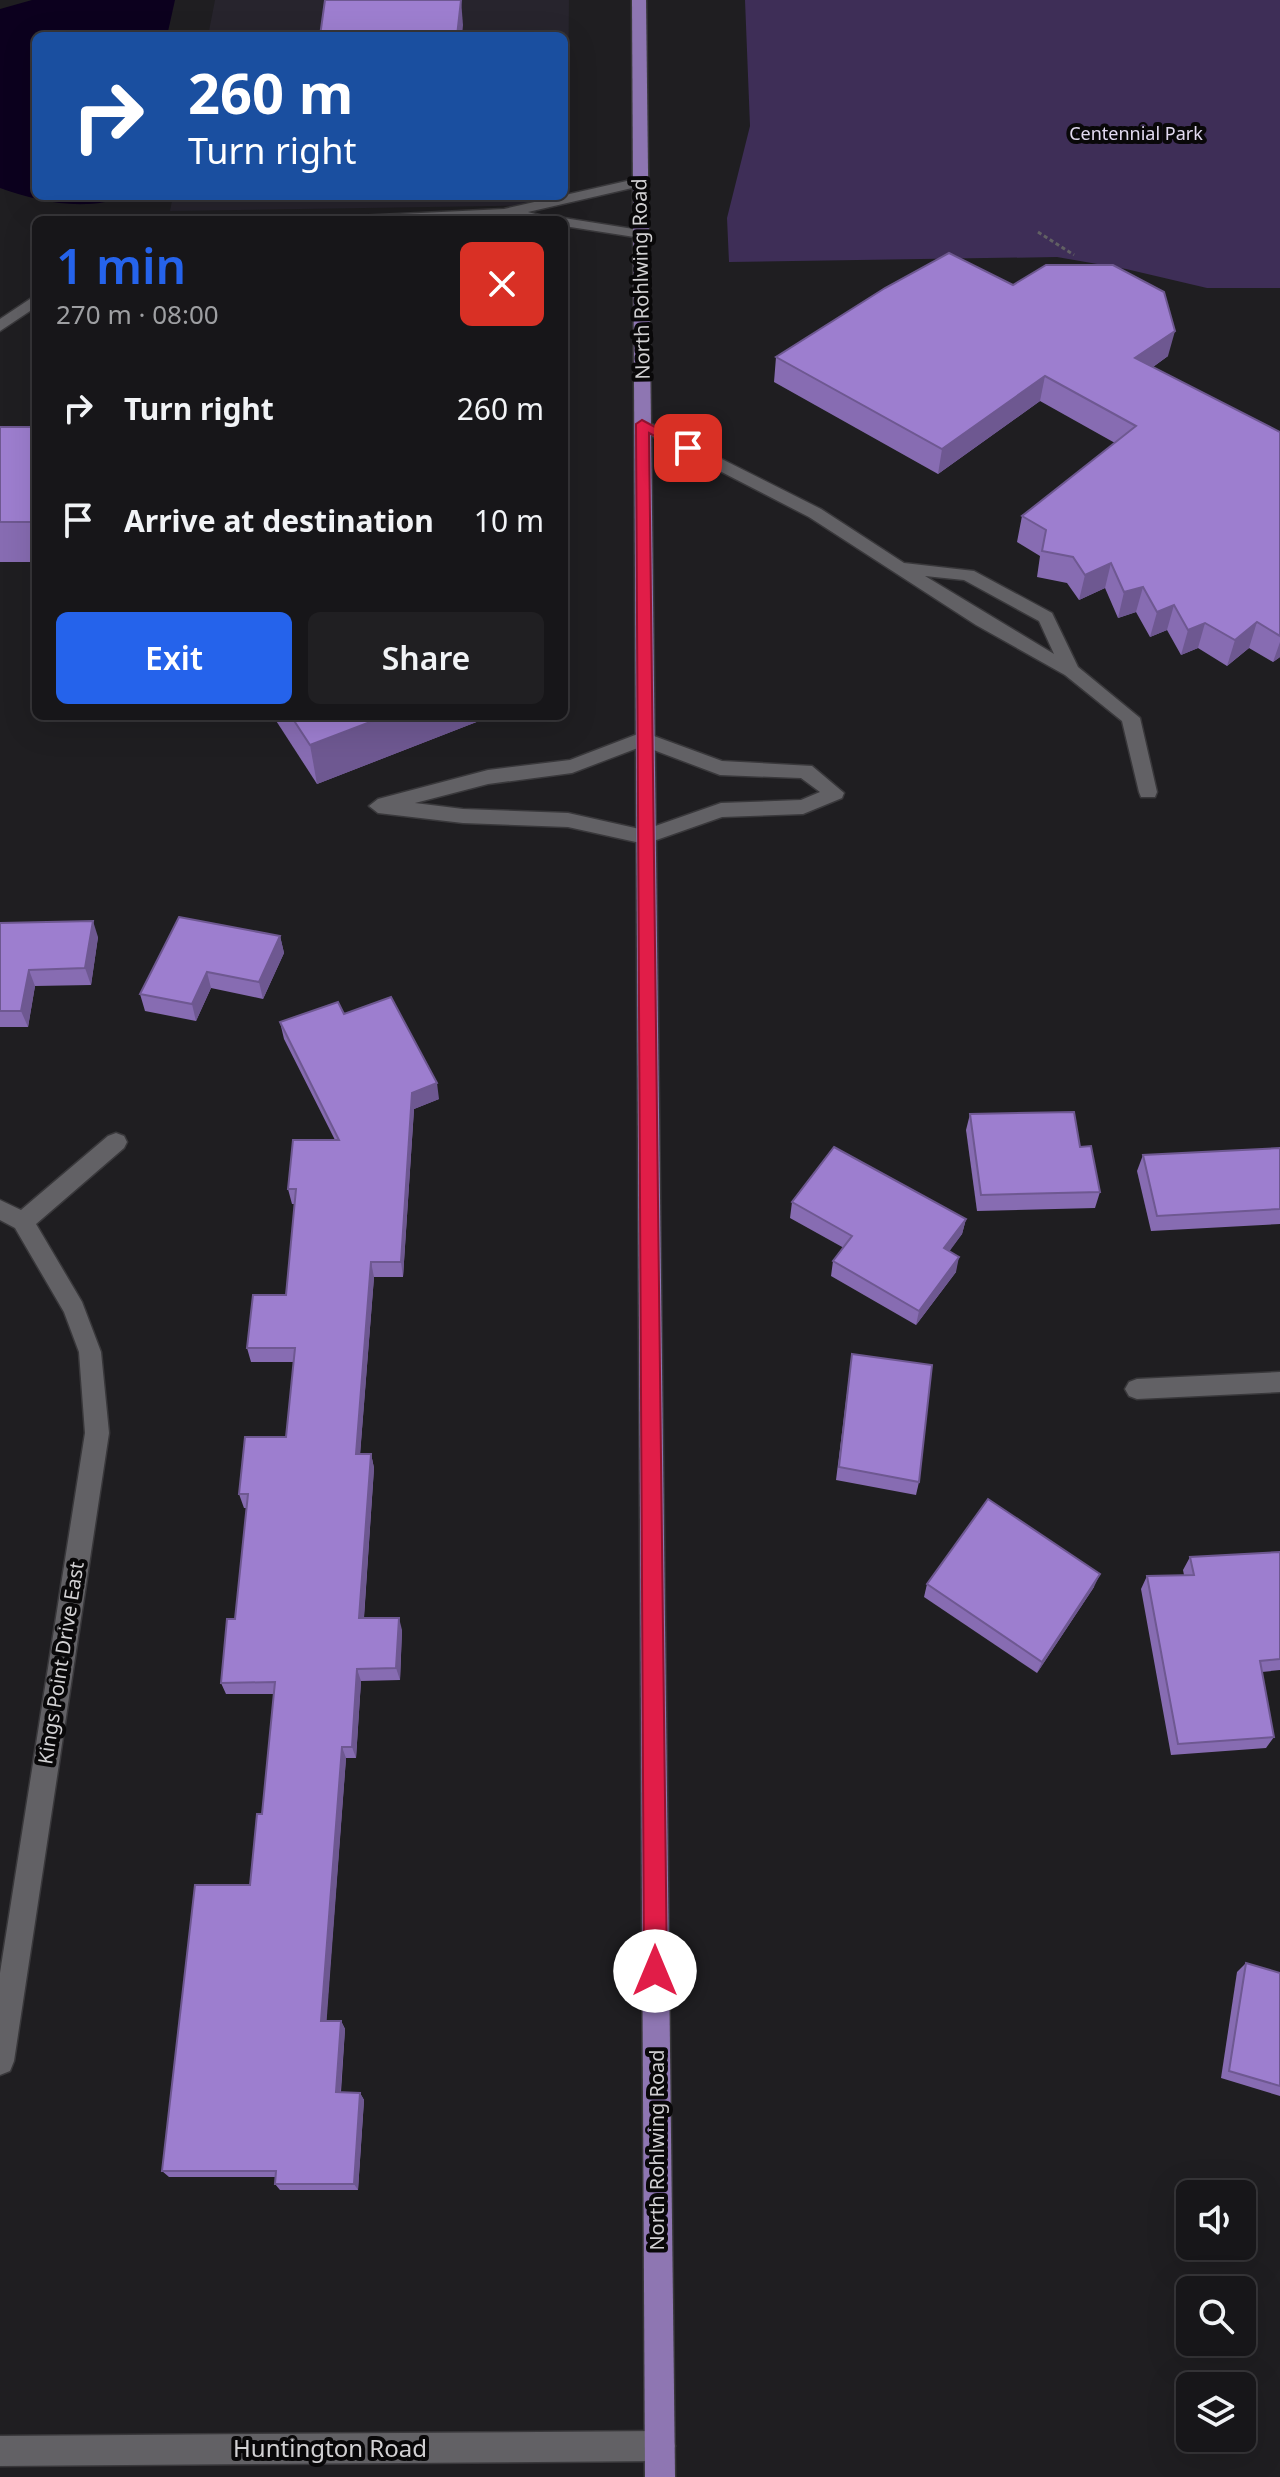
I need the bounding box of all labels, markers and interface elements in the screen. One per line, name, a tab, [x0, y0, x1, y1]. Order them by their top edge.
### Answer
text: 260 m	[188, 54, 353, 130]
icon: right	[56, 64, 160, 168]
park label: Centennial Park	[1069, 121, 1203, 145]
text: Turn right	[188, 126, 356, 175]
street label: North Rohlwing Road	[625, 178, 656, 380]
text: 1 min	[56, 233, 186, 298]
button: close	[460, 242, 544, 326]
text: 270 m · 08:00	[56, 296, 219, 332]
icon: right	[56, 386, 100, 430]
text: Turn right	[124, 388, 274, 429]
text: 260 m	[457, 388, 544, 429]
pin	[654, 414, 722, 482]
icon: arrive	[666, 426, 710, 470]
icon: arrive	[56, 498, 100, 542]
text: Arrive at destination	[124, 500, 434, 541]
text: 10 m	[474, 500, 544, 541]
button: Exit	[56, 612, 292, 704]
button: Share	[308, 612, 544, 704]
street label: Kings Point Drive East	[31, 1560, 90, 1766]
position arrow	[613, 1929, 697, 2013]
street label: North Rohlwing Road	[643, 2049, 670, 2251]
map controls	[1176, 2180, 1256, 2452]
button: sound	[1176, 2180, 1256, 2260]
button: search	[1176, 2276, 1256, 2356]
button: layers	[1176, 2372, 1256, 2452]
street label: Huntington Road	[233, 2431, 427, 2464]

